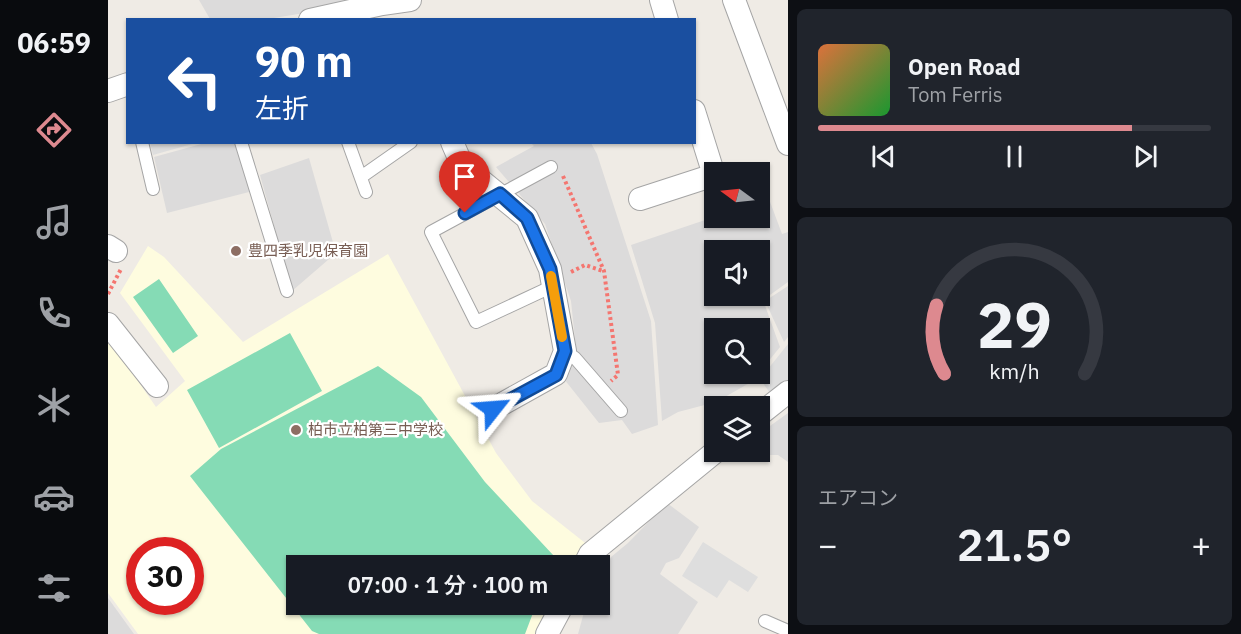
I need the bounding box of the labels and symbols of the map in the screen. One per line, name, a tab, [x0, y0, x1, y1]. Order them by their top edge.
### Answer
pin	[439, 151, 490, 213]
north arrow	[704, 162, 770, 228]
place label: 豊四季乳児保育園	[248, 241, 368, 260]
marker: 豊四季乳児保育園	[229, 244, 243, 258]
position arrow	[461, 377, 525, 441]
place label: 柏市立柏第三中学校	[308, 420, 443, 439]
marker: 柏市立柏第三中学校	[289, 423, 303, 437]
speed limit sign: 30	[126, 537, 204, 615]

